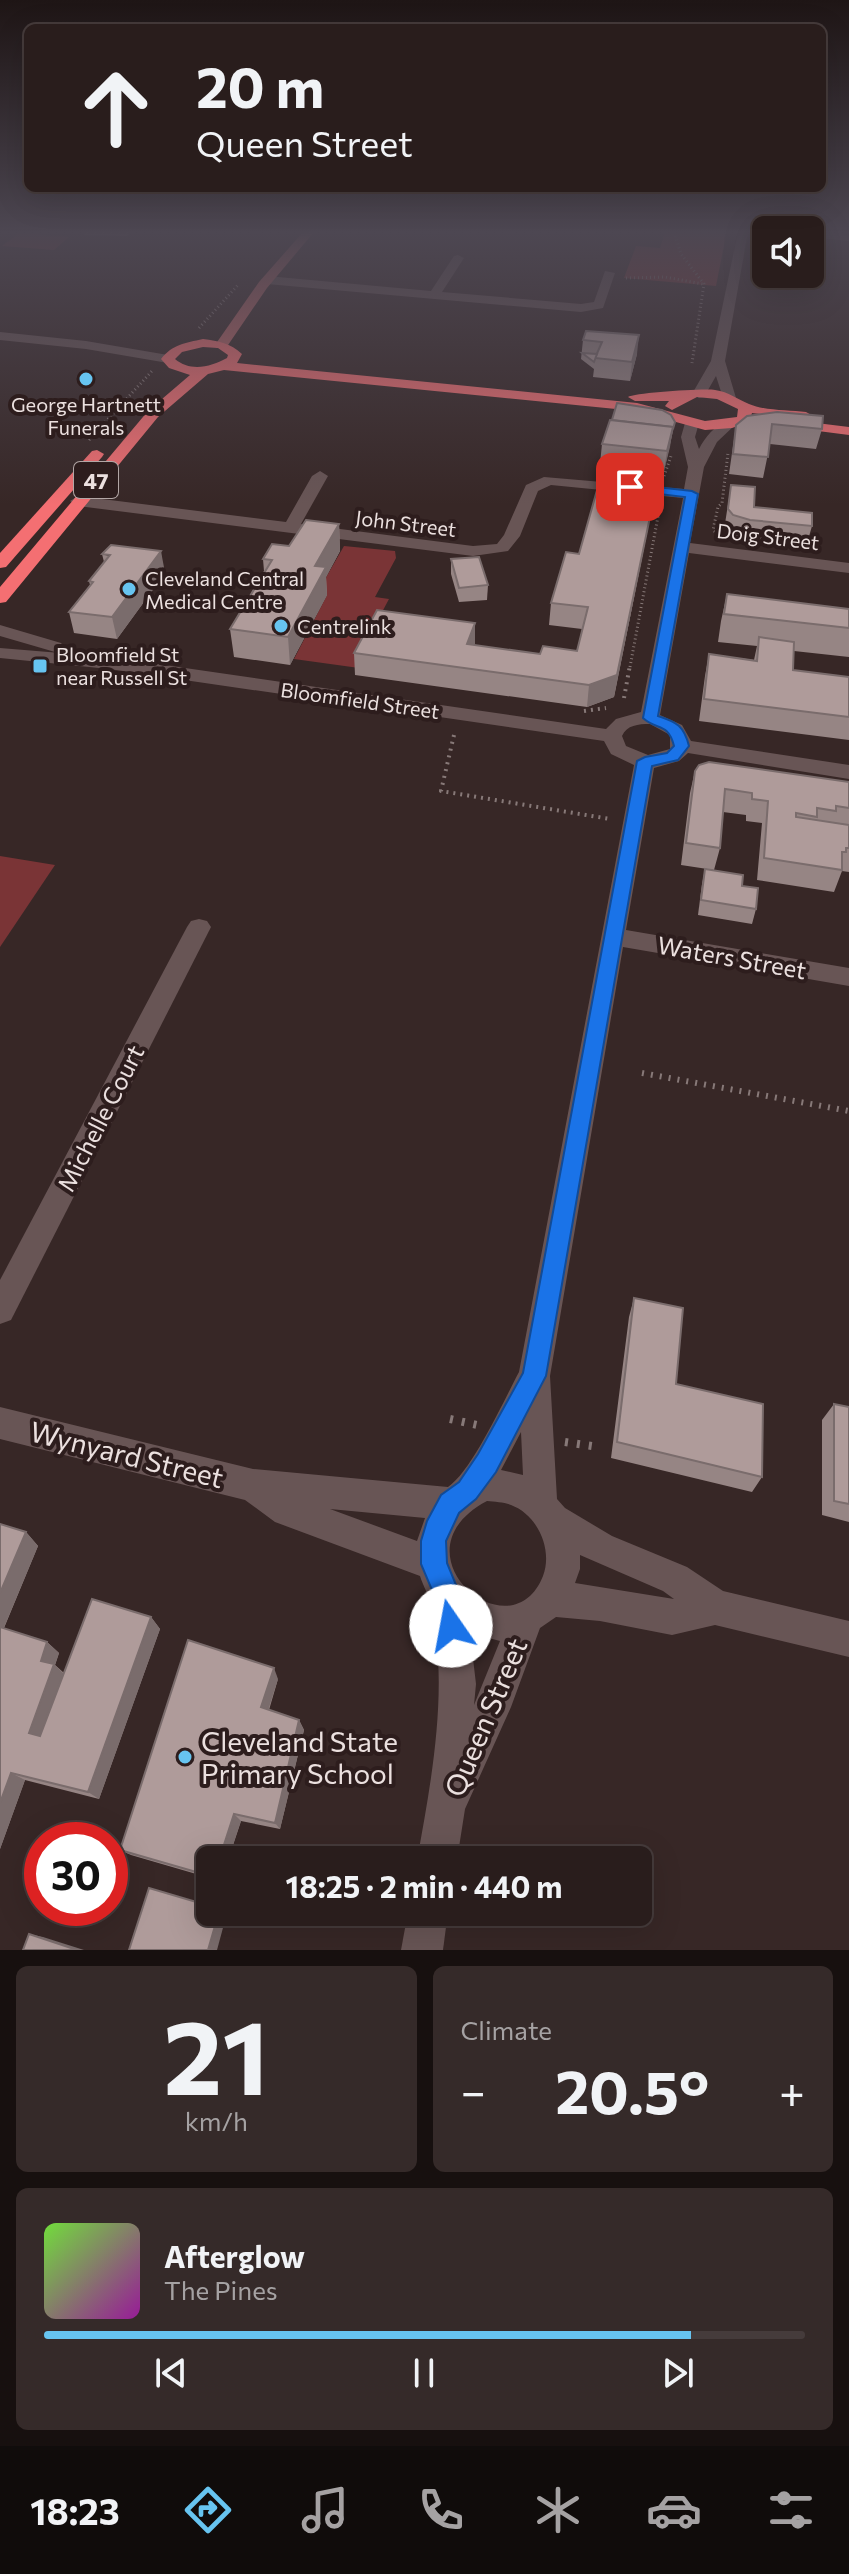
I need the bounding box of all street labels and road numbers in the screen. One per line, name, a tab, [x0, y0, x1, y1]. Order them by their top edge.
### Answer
road number: 47	[74, 462, 118, 498]
street label: John Street	[354, 505, 458, 541]
street label: Doig Street	[715, 518, 821, 554]
street label: Bloomfield Street	[279, 677, 441, 723]
street label: Waters Street	[655, 930, 809, 984]
street label: Michelle Court	[51, 1040, 149, 1196]
street label: Wynyard Street	[27, 1414, 227, 1494]
street label: Queen Street	[436, 1633, 534, 1801]

